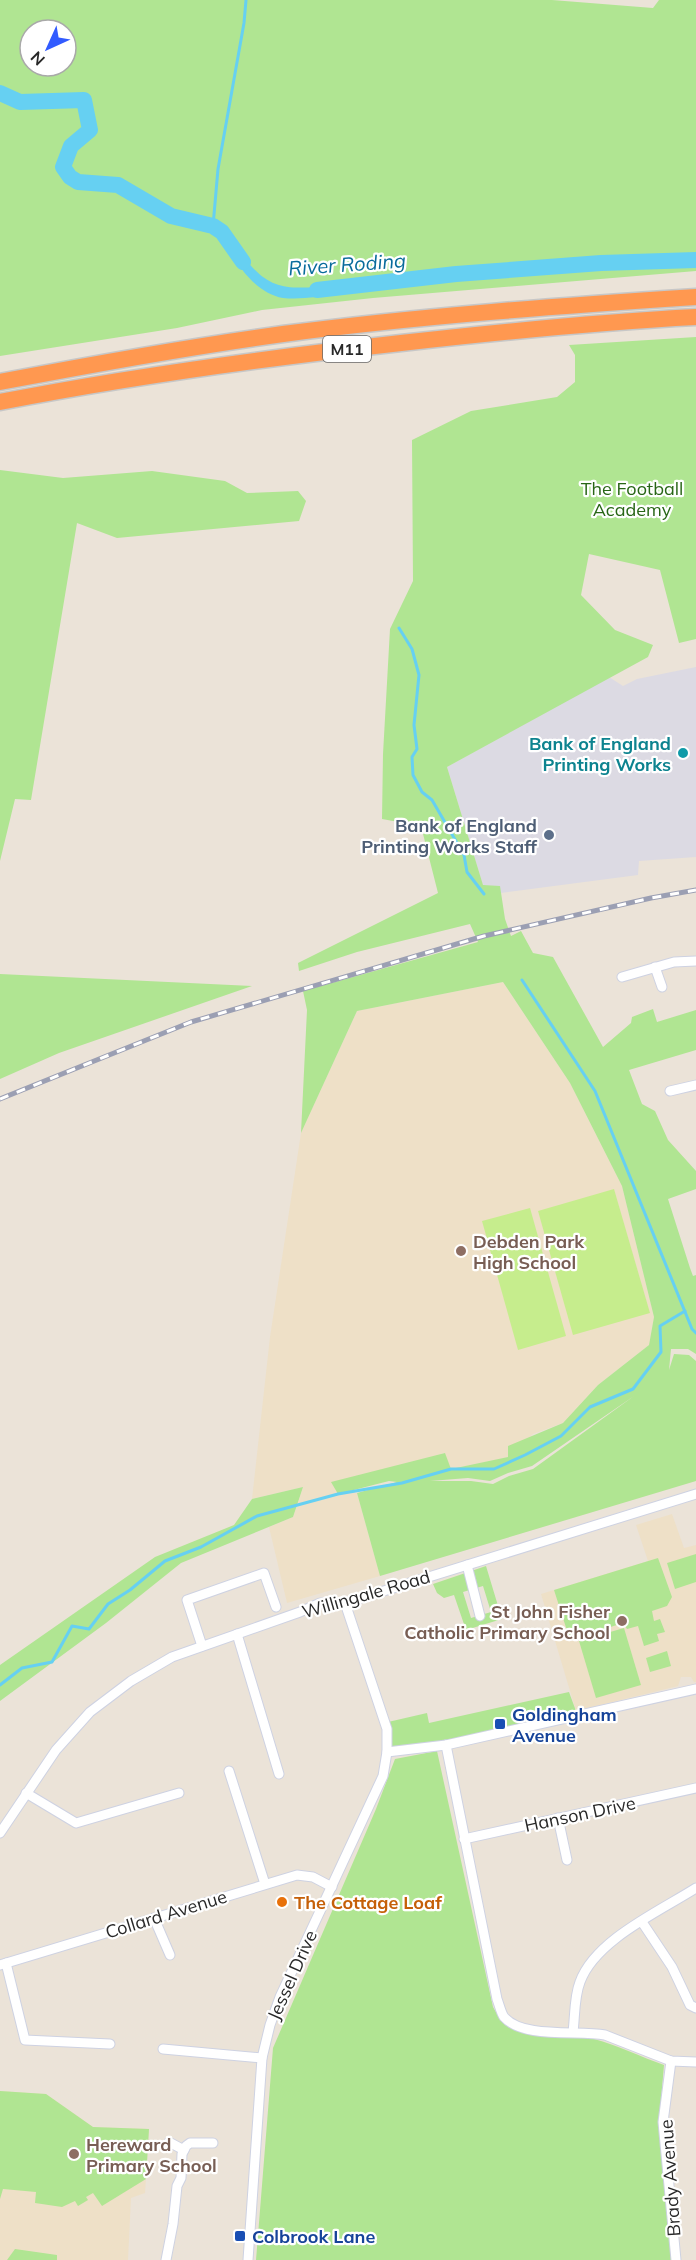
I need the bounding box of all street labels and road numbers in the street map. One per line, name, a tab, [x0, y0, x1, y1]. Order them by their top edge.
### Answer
road number: M11	[323, 336, 371, 362]
street label: Willingale Road	[299, 1565, 433, 1623]
street label: Hanson Drive	[522, 1791, 638, 1837]
street label: Collard Avenue	[102, 1885, 230, 1943]
street label: Jessel Drive	[262, 1927, 322, 2023]
street label: Brady Avenue	[654, 2119, 686, 2237]

